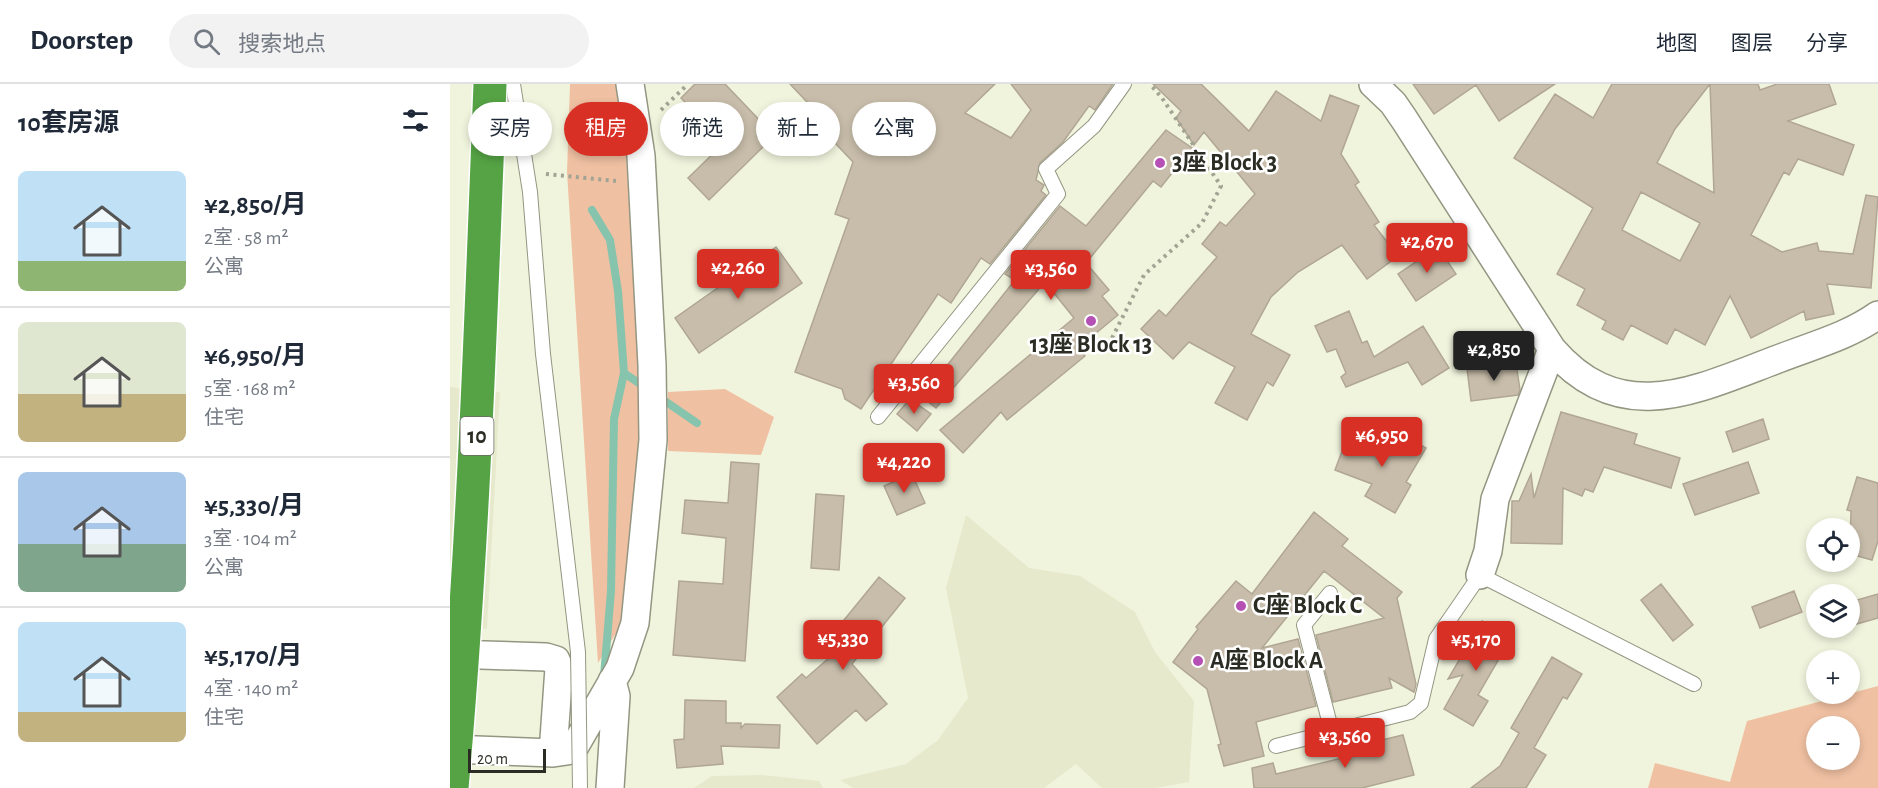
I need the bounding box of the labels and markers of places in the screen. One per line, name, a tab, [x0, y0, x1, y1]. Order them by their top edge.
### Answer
place label: 3座 Block 3	[1172, 149, 1277, 175]
marker: 3座 Block 3	[1153, 156, 1167, 170]
pin: ¥2,670	[1378, 223, 1476, 274]
pin: ¥2,260	[689, 249, 787, 300]
pin: ¥3,560	[1002, 250, 1100, 301]
marker: 13座 Block 13	[1084, 314, 1098, 328]
place label: 13座 Block 13	[1030, 331, 1152, 357]
pin: ¥2,850	[1445, 331, 1543, 382]
pin: ¥3,560	[865, 364, 963, 415]
pin: ¥6,950	[1333, 417, 1431, 468]
pin: ¥4,220	[855, 443, 953, 494]
place label: C座 Block C	[1253, 592, 1363, 618]
marker: C座 Block C	[1234, 599, 1248, 613]
pin: ¥5,330	[794, 620, 892, 671]
pin: ¥5,170	[1427, 621, 1525, 672]
place label: A座 Block A	[1210, 647, 1324, 673]
marker: A座 Block A	[1191, 654, 1205, 668]
pin: ¥3,560	[1296, 718, 1394, 769]

